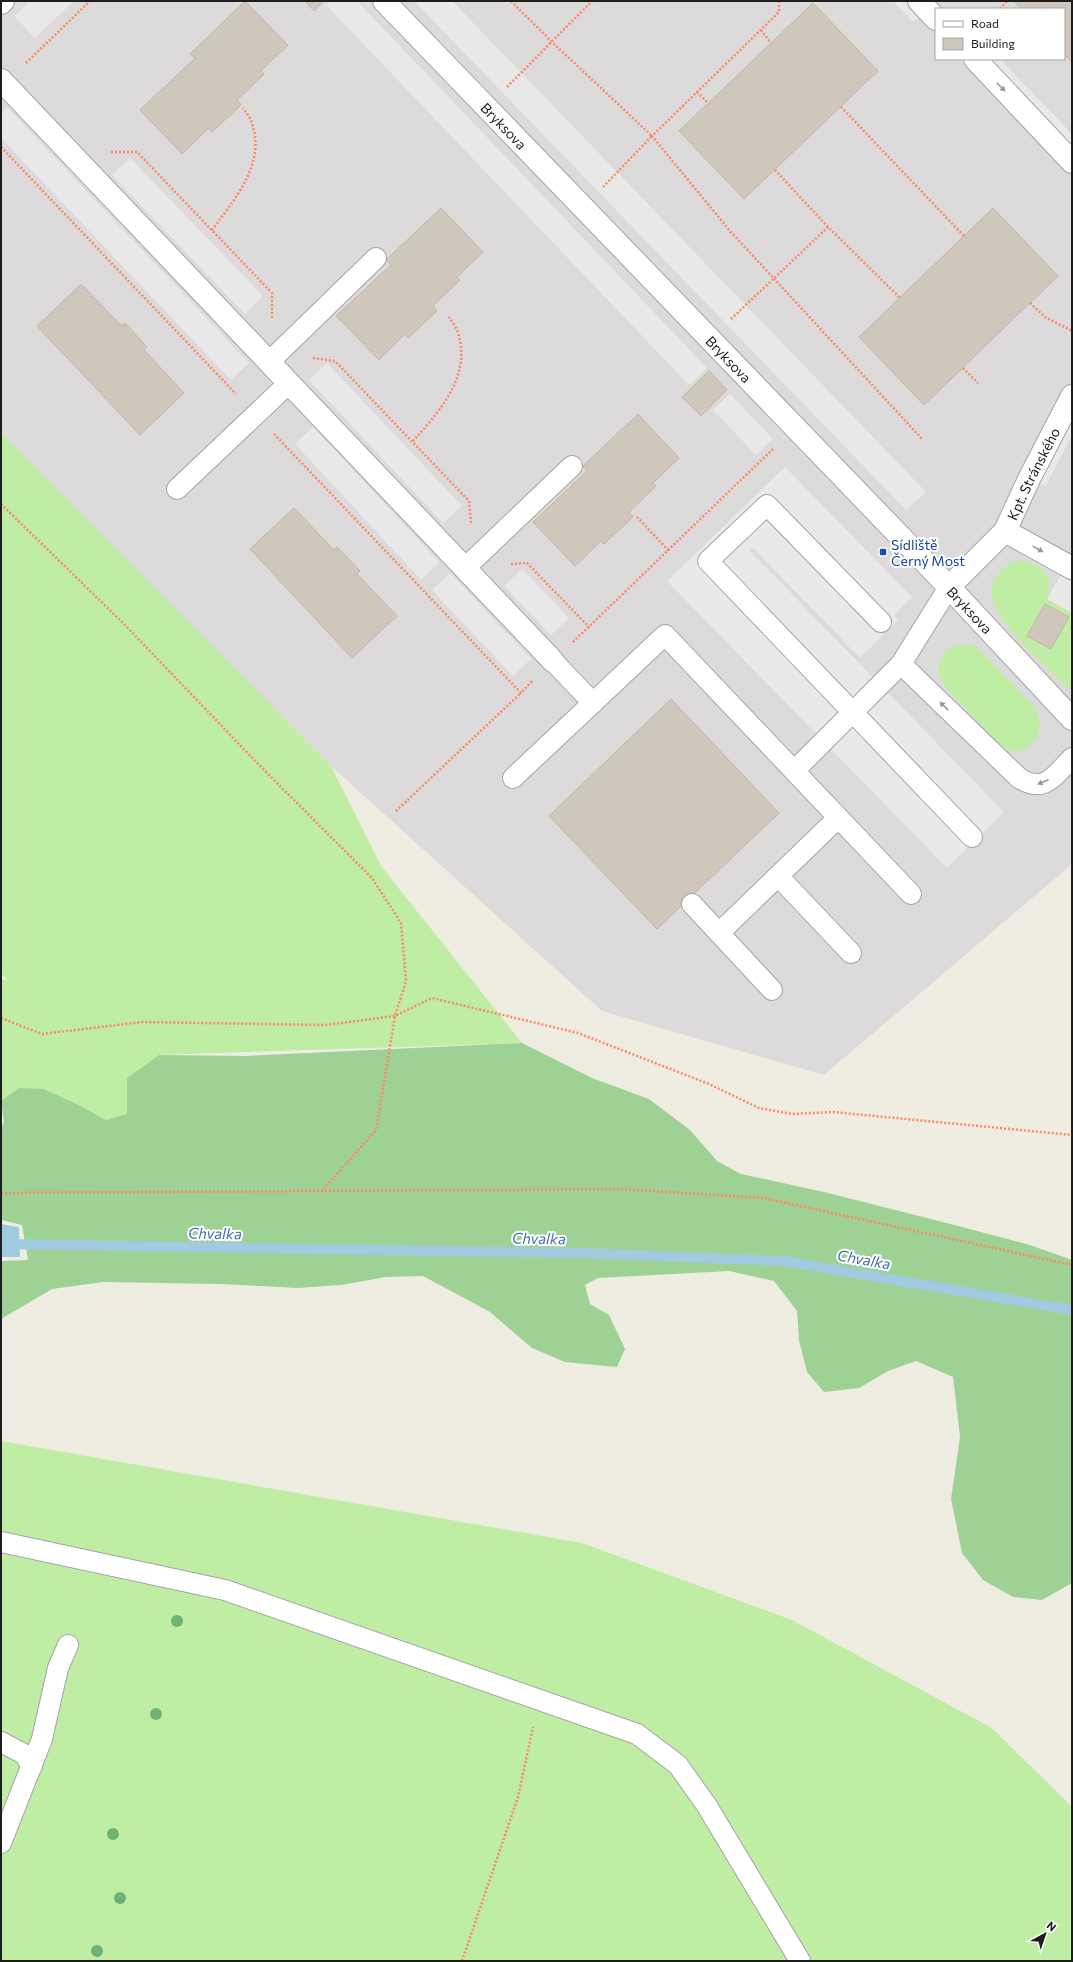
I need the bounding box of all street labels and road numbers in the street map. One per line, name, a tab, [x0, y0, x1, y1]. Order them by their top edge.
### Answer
street label: Bryksova	[478, 99, 530, 152]
street label: Bryksova	[703, 332, 755, 386]
street label: Kpt. Stránského	[1003, 424, 1063, 523]
street label: Bryksova	[944, 583, 996, 637]

